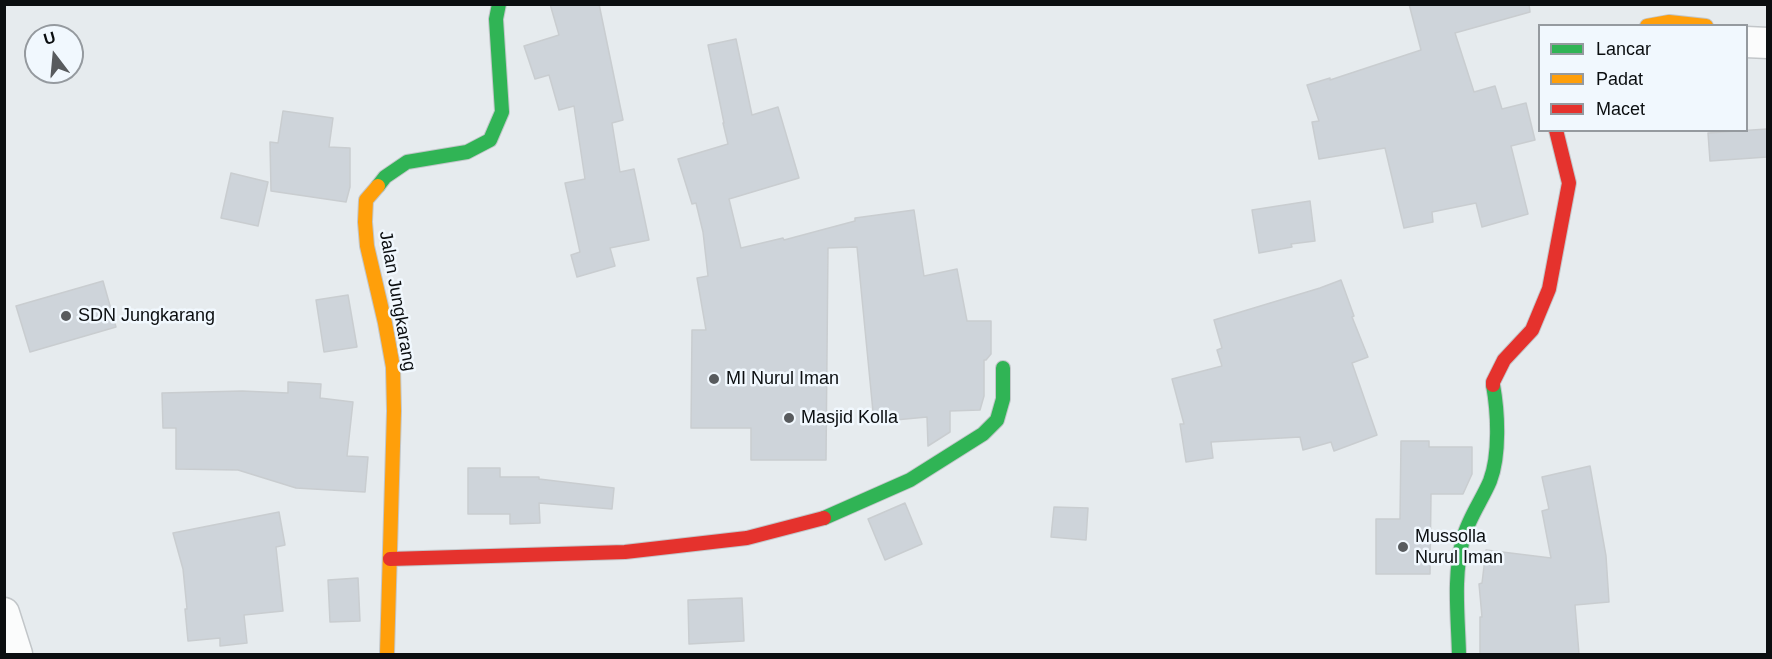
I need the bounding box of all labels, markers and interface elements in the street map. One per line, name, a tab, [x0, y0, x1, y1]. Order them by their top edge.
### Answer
north arrow	[24, 24, 84, 84]
legend	[1538, 24, 1748, 132]
text: U	[42, 28, 57, 48]
text: Lancar	[1596, 39, 1651, 59]
text: Padat	[1596, 69, 1643, 89]
text: Macet	[1596, 99, 1645, 119]
street label: Jalan Jungkarang	[374, 229, 420, 373]
place label: SDN Jungkarang	[78, 305, 215, 327]
marker: SDN Jungkarang	[59, 309, 73, 323]
place label: MI Nurul Iman	[726, 368, 839, 390]
marker: MI Nurul Iman	[707, 372, 721, 386]
place label: Masjid Kolla	[801, 407, 898, 429]
marker: Masjid Kolla	[782, 411, 796, 425]
place label: Mussolla Nurul Iman	[1415, 526, 1503, 568]
marker: Mussolla Nurul Iman	[1396, 540, 1410, 554]

